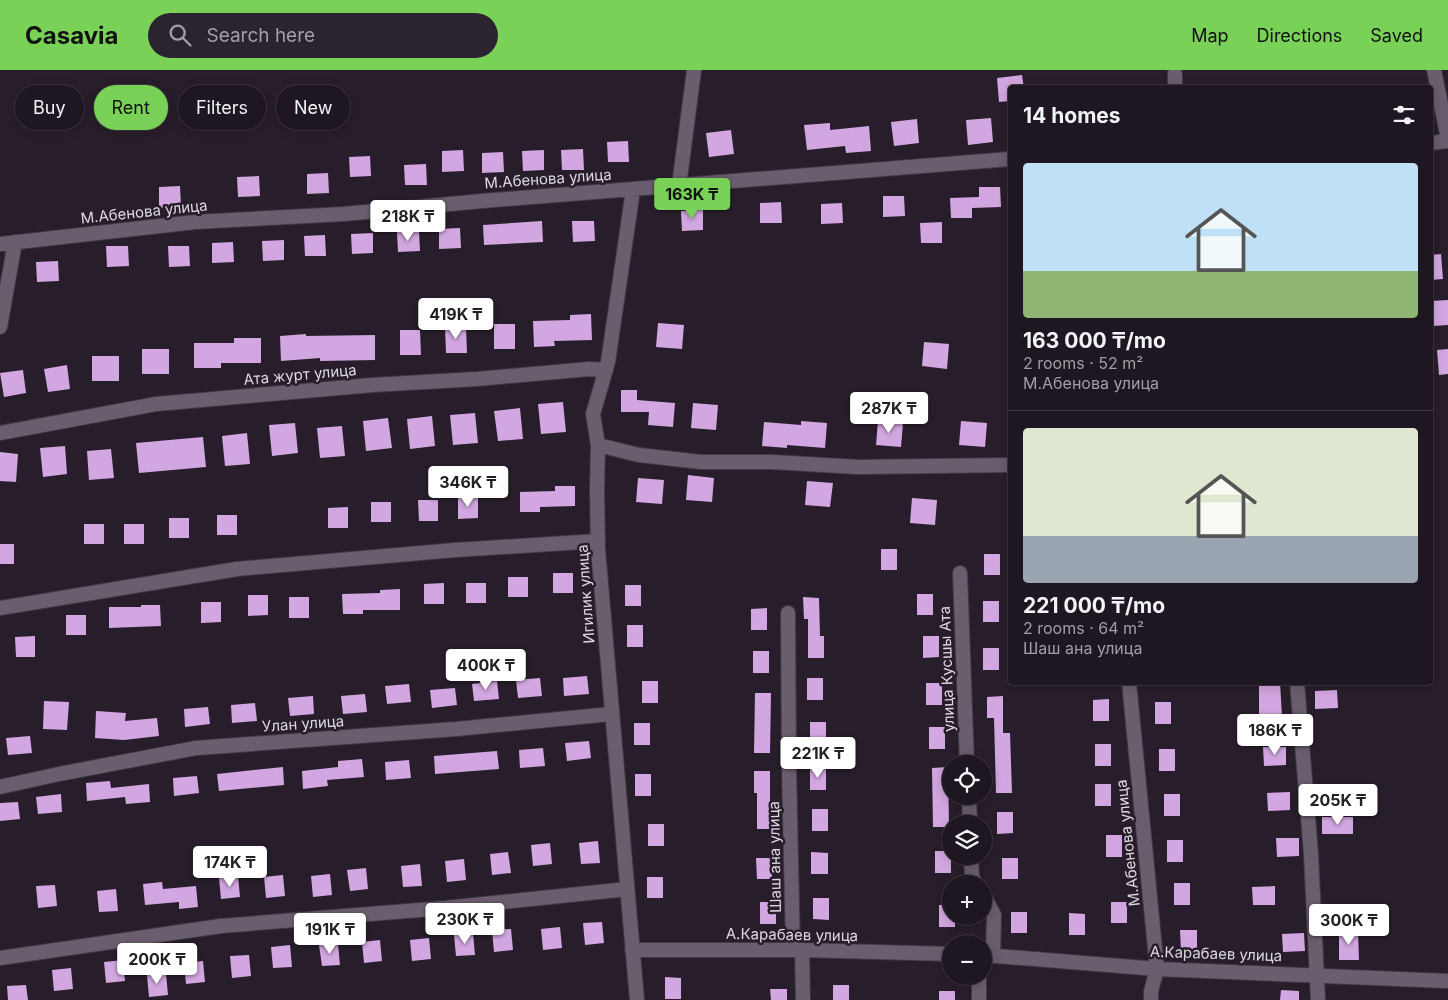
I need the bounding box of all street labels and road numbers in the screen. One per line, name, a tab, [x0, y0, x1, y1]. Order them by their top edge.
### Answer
street label: М.Абенова улица	[484, 165, 612, 192]
street label: М.Абенова улица	[80, 195, 208, 228]
street label: Ата журт улица	[243, 360, 357, 389]
street label: Игилик улица	[573, 544, 598, 644]
street label: улица Кусшы Ата	[935, 606, 958, 732]
street label: Улан улица	[261, 711, 345, 736]
street label: М.Абенова улица	[1111, 779, 1144, 907]
street label: Шаш ана улица	[764, 801, 785, 913]
street label: А.Карабаев улица	[726, 924, 858, 945]
street label: А.Карабаев улица	[1150, 942, 1282, 965]

